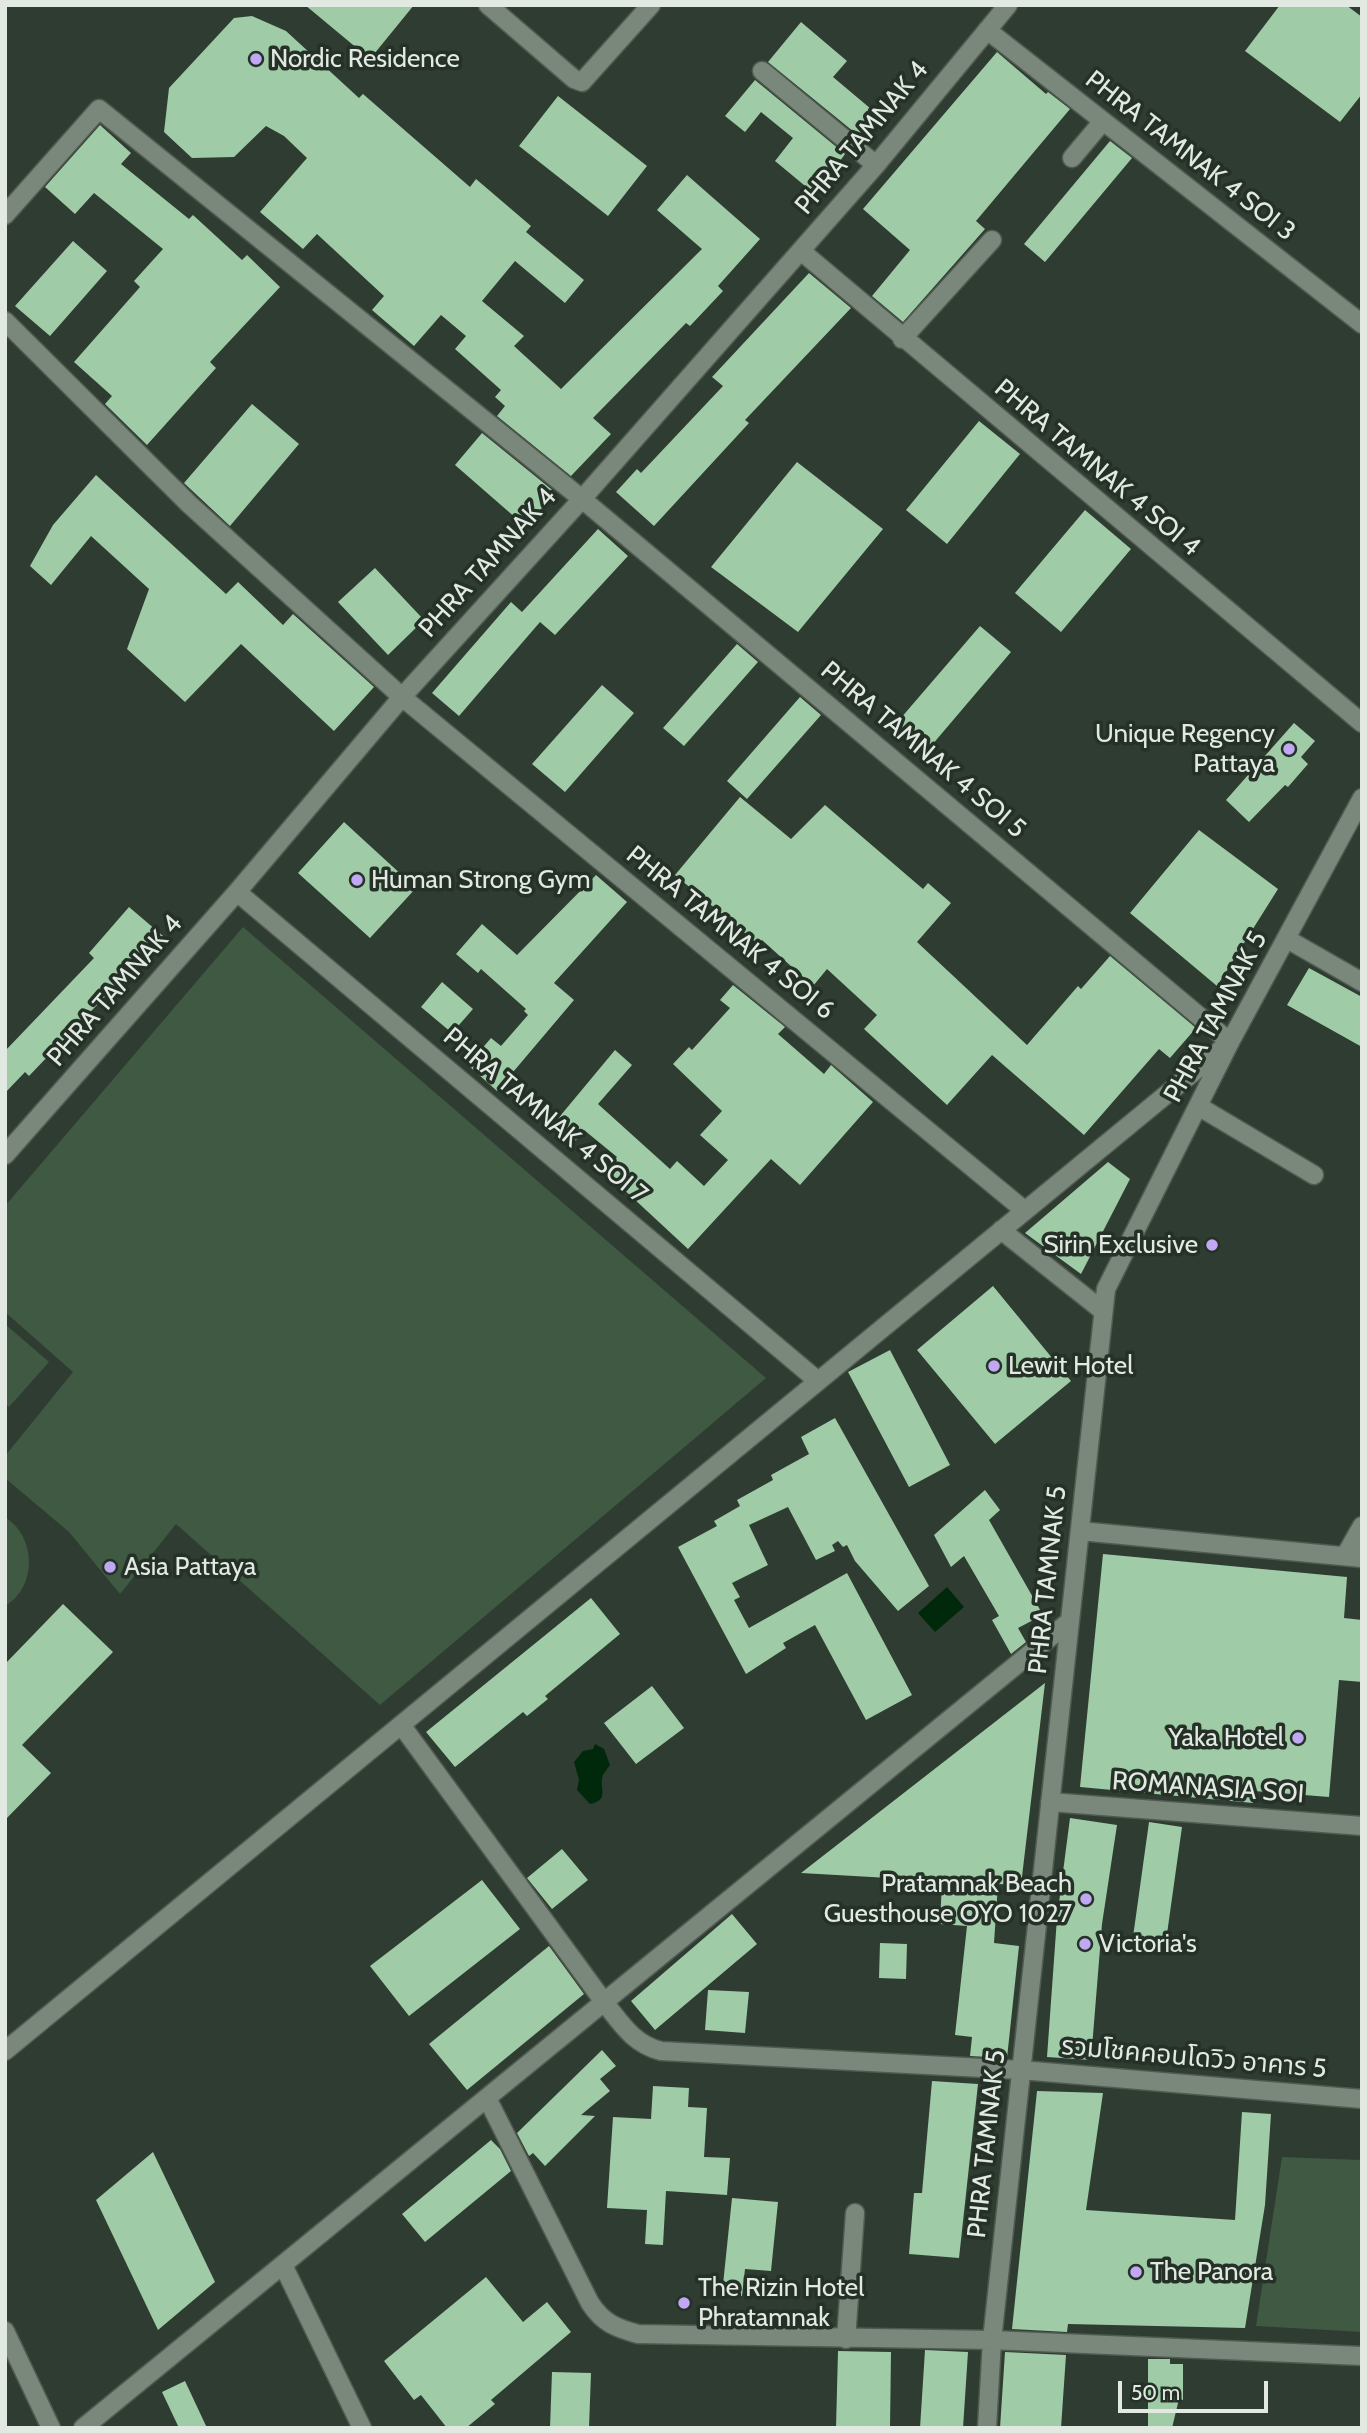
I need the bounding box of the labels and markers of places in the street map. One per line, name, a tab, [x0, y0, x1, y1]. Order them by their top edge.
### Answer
place label: Nordic Residence	[270, 43, 460, 75]
marker: Nordic Residence	[248, 51, 264, 67]
place label: Unique Regency Pattaya	[1095, 718, 1275, 780]
marker: Unique Regency Pattaya	[1281, 741, 1297, 757]
place label: Human Strong Gym	[371, 864, 590, 896]
marker: Human Strong Gym	[349, 872, 365, 888]
place label: Sirin Exclusive	[1043, 1229, 1198, 1261]
marker: Sirin Exclusive	[1204, 1237, 1220, 1253]
place label: Lewit Hotel	[1008, 1350, 1133, 1382]
marker: Lewit Hotel	[986, 1358, 1002, 1374]
place label: Asia Pattaya	[124, 1551, 256, 1583]
marker: Asia Pattaya	[102, 1559, 118, 1575]
place label: Yaka Hotel	[1168, 1722, 1284, 1754]
marker: Yaka Hotel	[1290, 1730, 1306, 1746]
place label: Pratamnak Beach Guesthouse OYO 1027	[824, 1868, 1072, 1930]
marker: Pratamnak Beach Guesthouse OYO 1027	[1078, 1891, 1094, 1907]
place label: Victoria's	[1099, 1928, 1197, 1960]
marker: Victoria's	[1077, 1936, 1093, 1952]
place label: The Panora	[1150, 2256, 1273, 2288]
marker: The Panora	[1128, 2264, 1144, 2280]
place label: The Rizin Hotel Phratamnak	[698, 2272, 864, 2334]
marker: The Rizin Hotel Phratamnak	[676, 2295, 692, 2311]

